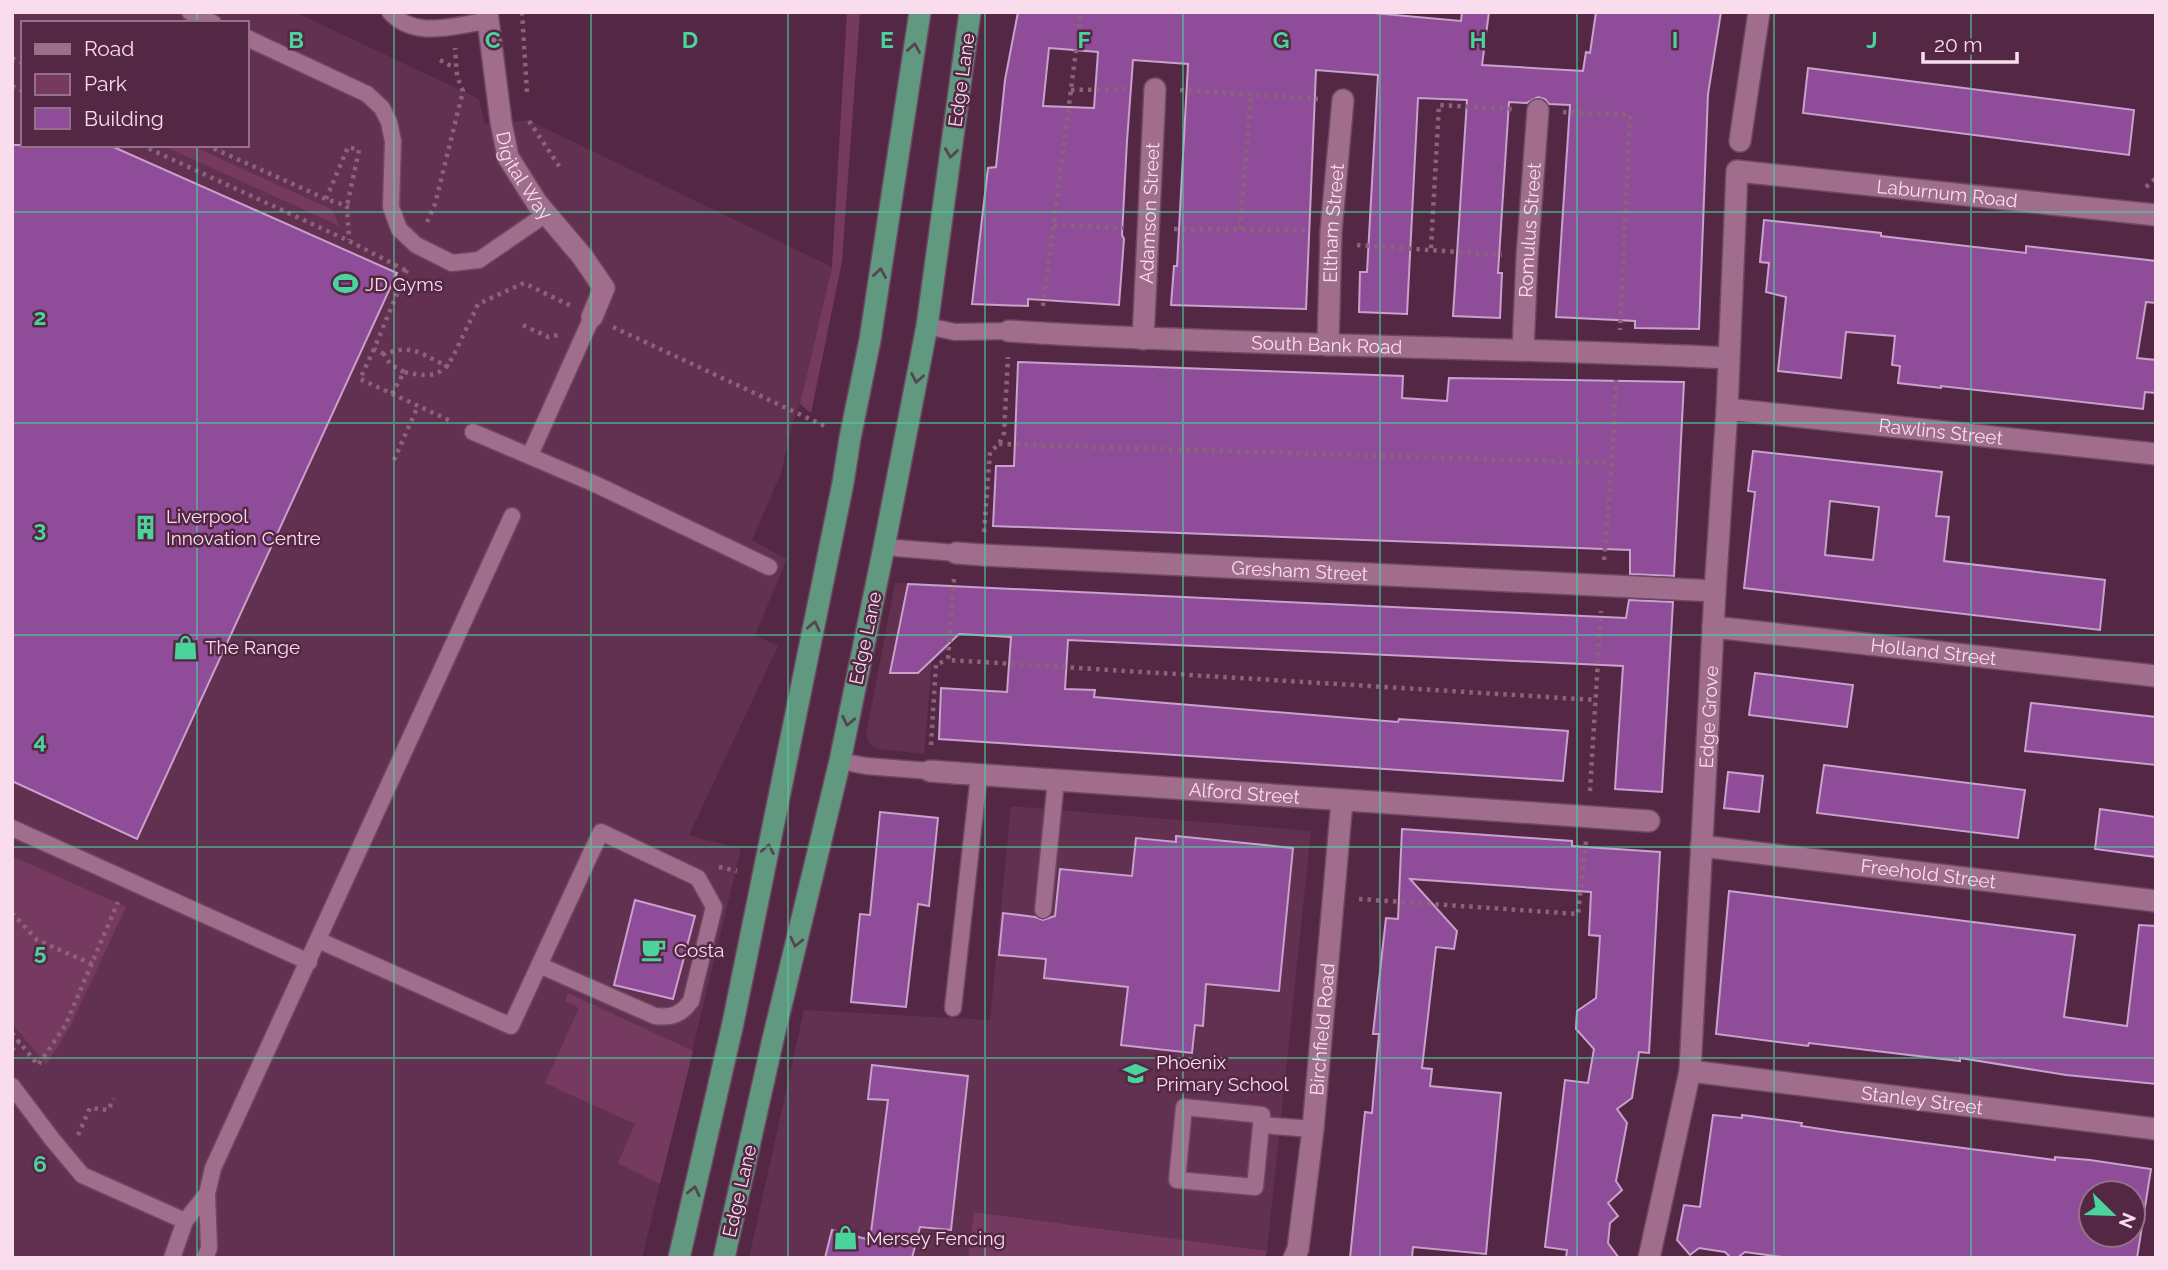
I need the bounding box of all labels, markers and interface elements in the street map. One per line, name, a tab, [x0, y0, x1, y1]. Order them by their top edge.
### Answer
legend	[21, 21, 248, 147]
scale bar	[1923, 21, 2018, 65]
text: B	[288, 26, 304, 53]
text: C	[485, 26, 501, 53]
text: D	[682, 26, 698, 53]
text: E	[880, 26, 894, 53]
text: F	[1077, 26, 1091, 53]
text: G	[1273, 26, 1289, 53]
text: H	[1469, 26, 1487, 53]
text: I	[1672, 26, 1678, 53]
text: J	[1866, 26, 1878, 53]
street label: Edge Lane	[944, 32, 978, 128]
text: 20 m	[1934, 32, 1982, 57]
text: Road	[84, 36, 134, 61]
one-way arrow	[906, 42, 921, 54]
text: Park	[84, 71, 127, 96]
text: Building	[84, 106, 164, 131]
street label: Digital Way	[492, 130, 557, 224]
street label: Adamson Street	[1135, 141, 1163, 284]
one-way arrow	[943, 147, 958, 159]
street label: Romulus Street	[1514, 161, 1545, 298]
street label: Eltham Street	[1319, 162, 1348, 283]
street label: Laburnum Road	[1876, 175, 2019, 211]
one-way arrow	[873, 267, 888, 278]
sports icon: JD Gyms	[331, 270, 359, 298]
place label: JD Gyms	[365, 273, 443, 295]
text: 2	[34, 303, 46, 330]
street label: South Bank Road	[1251, 331, 1403, 358]
one-way arrow	[910, 372, 925, 384]
street label: Rawlins Street	[1878, 414, 2005, 449]
place label: Liverpool Innovation Centre	[166, 505, 321, 549]
building icon: Liverpool Innovation Centre	[132, 513, 160, 541]
text: 3	[34, 515, 46, 542]
street label: Gresham Street	[1231, 556, 1369, 585]
street label: Edge Lane	[844, 589, 886, 687]
one-way arrow	[805, 620, 820, 632]
shop icon: The Range	[171, 633, 199, 661]
street label: Holland Street	[1870, 634, 1998, 669]
place label: The Range	[205, 636, 300, 658]
street label: Edge Grove	[1695, 665, 1722, 769]
one-way arrow	[841, 715, 856, 727]
text: 4	[33, 727, 47, 754]
street label: Alford Street	[1188, 778, 1301, 808]
one-way arrow	[759, 843, 774, 855]
street label: Freehold Street	[1859, 854, 1998, 893]
cafe icon: Costa	[640, 936, 668, 964]
one-way arrow	[790, 936, 804, 948]
text: 5	[34, 938, 47, 965]
place label: Costa	[674, 939, 724, 961]
street label: Birchfield Road	[1305, 962, 1339, 1096]
place label: Phoenix Primary School	[1156, 1051, 1289, 1095]
school or university icon: Phoenix Primary School	[1122, 1059, 1150, 1087]
street label: Stanley Street	[1860, 1081, 1985, 1118]
street label: Edge Lane	[718, 1142, 760, 1240]
text: 6	[33, 1150, 47, 1177]
north arrow	[2077, 1179, 2147, 1249]
one-way arrow	[686, 1185, 701, 1197]
text: N	[2115, 1210, 2141, 1232]
shop icon: Mersey Fencing	[832, 1224, 860, 1252]
place label: Mersey Fencing	[866, 1227, 1005, 1249]

